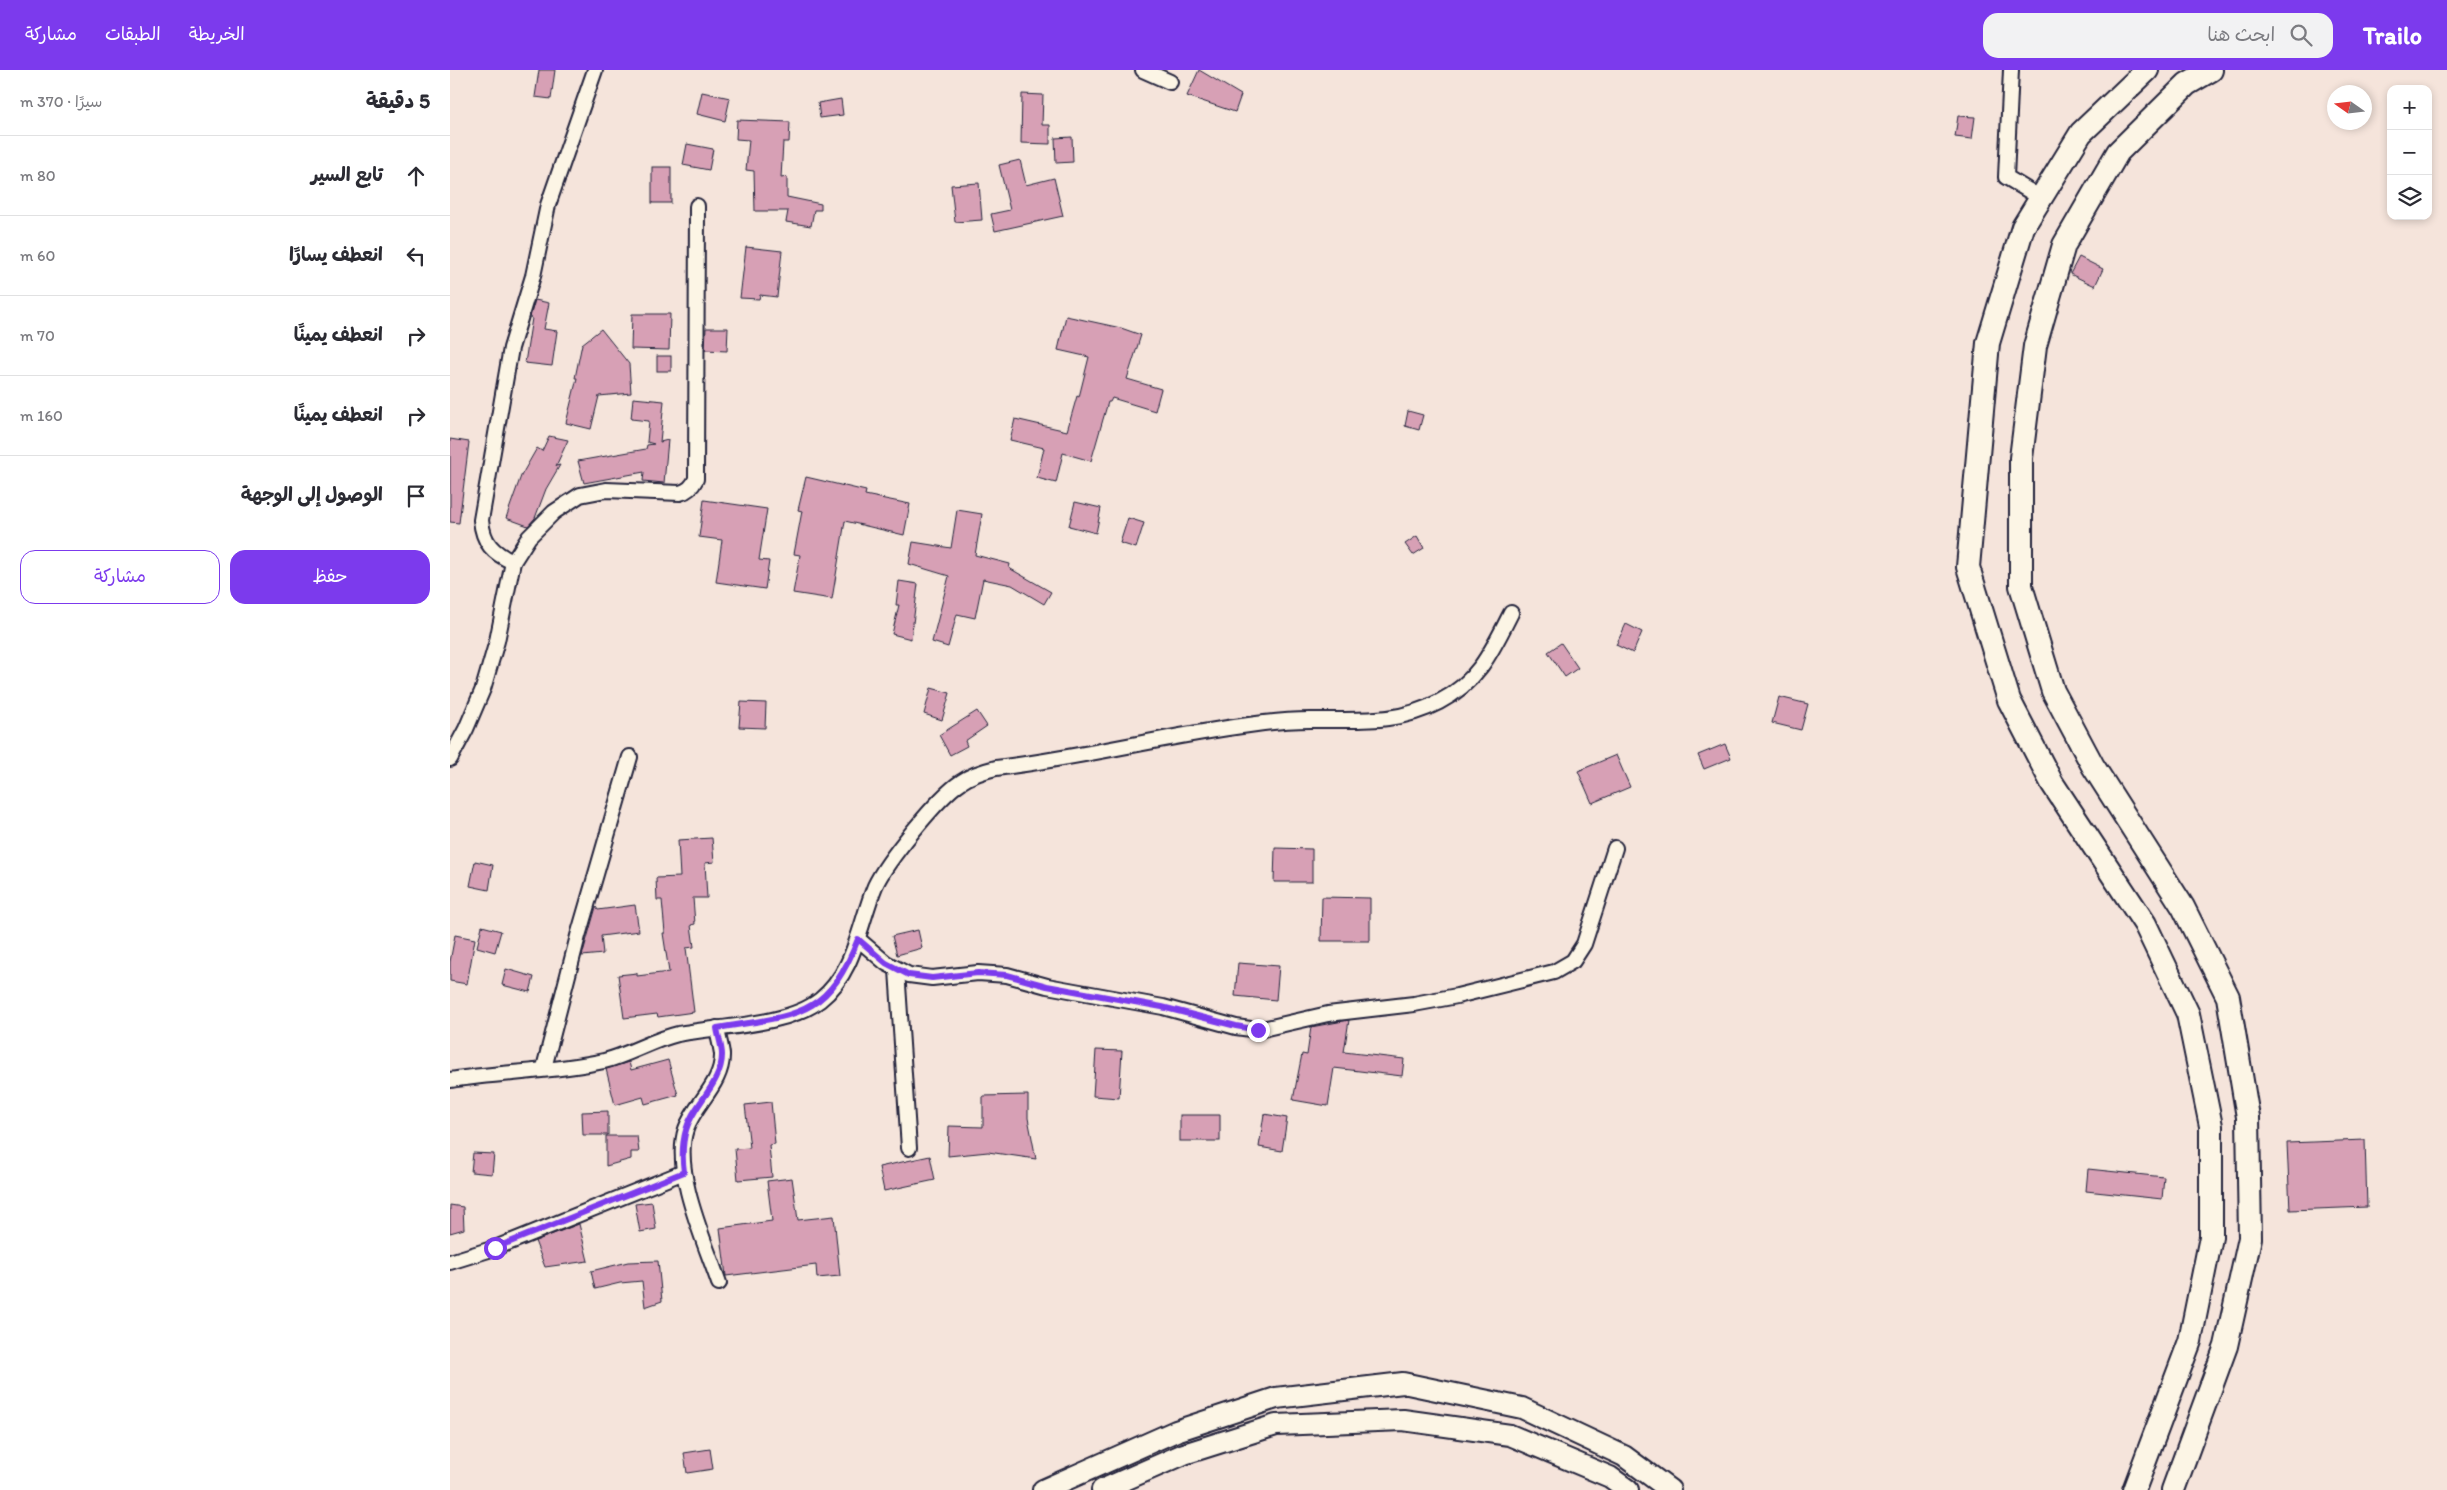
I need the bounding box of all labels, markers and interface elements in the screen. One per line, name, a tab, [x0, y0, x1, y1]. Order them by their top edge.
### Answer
search box	[1983, 13, 2333, 58]
icon: search	[2287, 21, 2315, 49]
text: Trailo	[2363, 21, 2422, 50]
text: مشاركة	[25, 23, 77, 45]
text: الطبقات	[105, 23, 161, 45]
text: الخريطة	[189, 23, 245, 45]
text: ابحث هنا	[2207, 23, 2275, 46]
north arrow	[2327, 85, 2372, 130]
map controls	[2387, 85, 2432, 220]
button: +	[2387, 85, 2432, 130]
text: 5 دقيقة	[366, 88, 430, 113]
text: سيرًا · 370 m	[20, 92, 102, 111]
button: −	[2387, 130, 2432, 175]
icon: ahead	[402, 162, 430, 190]
text: تابع السير	[311, 163, 383, 186]
text: 80 m	[20, 166, 56, 185]
button: layers	[2387, 175, 2432, 220]
icon: left	[402, 242, 430, 270]
text: انعطف يسارًا	[289, 243, 383, 266]
text: 60 m	[20, 246, 55, 265]
icon: right	[402, 322, 430, 350]
text: انعطف يمينًا	[294, 323, 383, 346]
text: 70 m	[20, 326, 55, 345]
icon: right	[402, 402, 430, 430]
text: انعطف يمينًا	[294, 403, 383, 426]
text: 160 m	[20, 406, 63, 425]
icon: arrive	[402, 482, 430, 510]
text: الوصول إلى الوجهة	[241, 483, 383, 506]
button: مشاركة	[20, 550, 220, 604]
button: حفظ	[230, 550, 430, 604]
route end	[1247, 1019, 1270, 1042]
route start	[484, 1237, 507, 1260]

